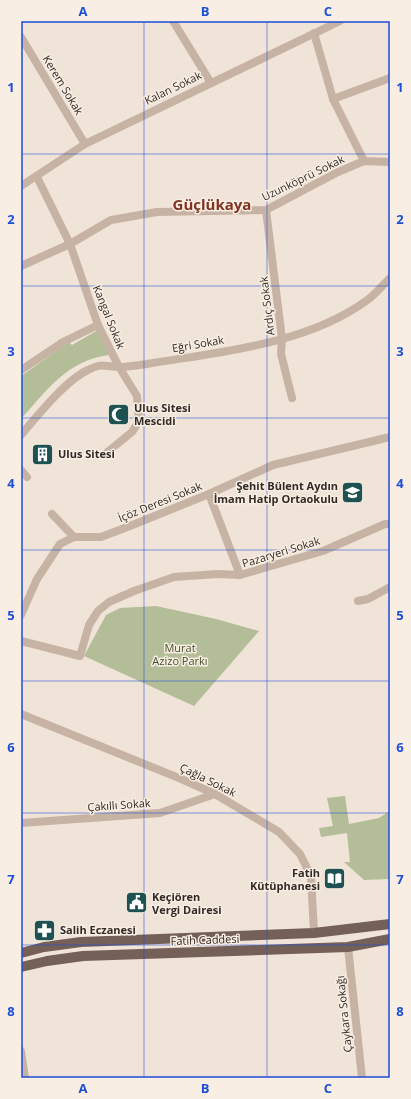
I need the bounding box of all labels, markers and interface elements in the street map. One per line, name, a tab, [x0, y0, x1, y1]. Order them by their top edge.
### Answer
text: A	[79, 2, 88, 20]
text: B	[201, 2, 210, 20]
text: C	[324, 2, 332, 20]
street label: Kerem Sokak	[40, 52, 87, 117]
street label: Kalan Sokak	[142, 67, 204, 108]
text: 1	[7, 78, 15, 96]
text: 1	[396, 78, 404, 96]
street label: Uzunköprü Sokak	[259, 151, 347, 204]
district label: Güçlükaya	[173, 194, 251, 214]
text: 2	[7, 210, 15, 228]
text: 2	[396, 210, 404, 228]
street label: Ardıç Sokak	[255, 275, 278, 336]
street label: Kangal Sokak	[90, 283, 129, 351]
street label: Eğri Sokak	[171, 332, 225, 355]
text: 3	[7, 342, 15, 360]
text: 3	[396, 342, 404, 360]
place label: Ulus Sitesi Mescidi	[134, 400, 191, 428]
mosque icon: Ulus Sitesi Mescidi	[105, 401, 131, 427]
building icon: Ulus Sitesi	[30, 441, 56, 467]
place label: Ulus Sitesi	[58, 446, 115, 461]
text: 4	[7, 474, 15, 492]
text: 4	[396, 474, 404, 492]
street label: İçöz Deresi Sokak	[116, 478, 204, 525]
place label: Şehit Bülent Aydın İmam Hatip Ortaokulu	[214, 478, 338, 506]
school or university icon: Şehit Bülent Aydın İmam Hatip Ortaokulu	[340, 479, 366, 505]
street label: Pazaryeri Sokak	[240, 532, 322, 570]
text: 5	[7, 606, 15, 624]
text: 5	[396, 606, 404, 624]
park label: Murat Azizo Parkı	[152, 640, 208, 668]
text: 6	[7, 738, 15, 756]
text: 6	[396, 738, 404, 756]
street label: Çağla Sokak	[177, 759, 239, 800]
street label: Çakıllı Sokak	[87, 795, 151, 814]
place label: Fatih Kütüphanesi	[250, 865, 320, 893]
library icon: Fatih Kütüphanesi	[322, 866, 348, 892]
text: 7	[7, 870, 15, 888]
text: 7	[396, 870, 404, 888]
place label: Keçiören Vergi Dairesi	[152, 889, 222, 917]
public building icon: Keçiören Vergi Dairesi	[123, 890, 149, 916]
pharmacy icon: Salih Eczanesi	[32, 917, 58, 943]
place label: Salih Eczanesi	[60, 922, 136, 937]
street label: Fatih Caddesi	[170, 931, 240, 948]
street label: Çaykara Sokağı	[332, 975, 355, 1053]
text: 8	[7, 1002, 15, 1020]
text: 8	[396, 1002, 404, 1020]
text: A	[79, 1079, 88, 1097]
text: B	[201, 1079, 210, 1097]
text: C	[324, 1079, 332, 1097]

